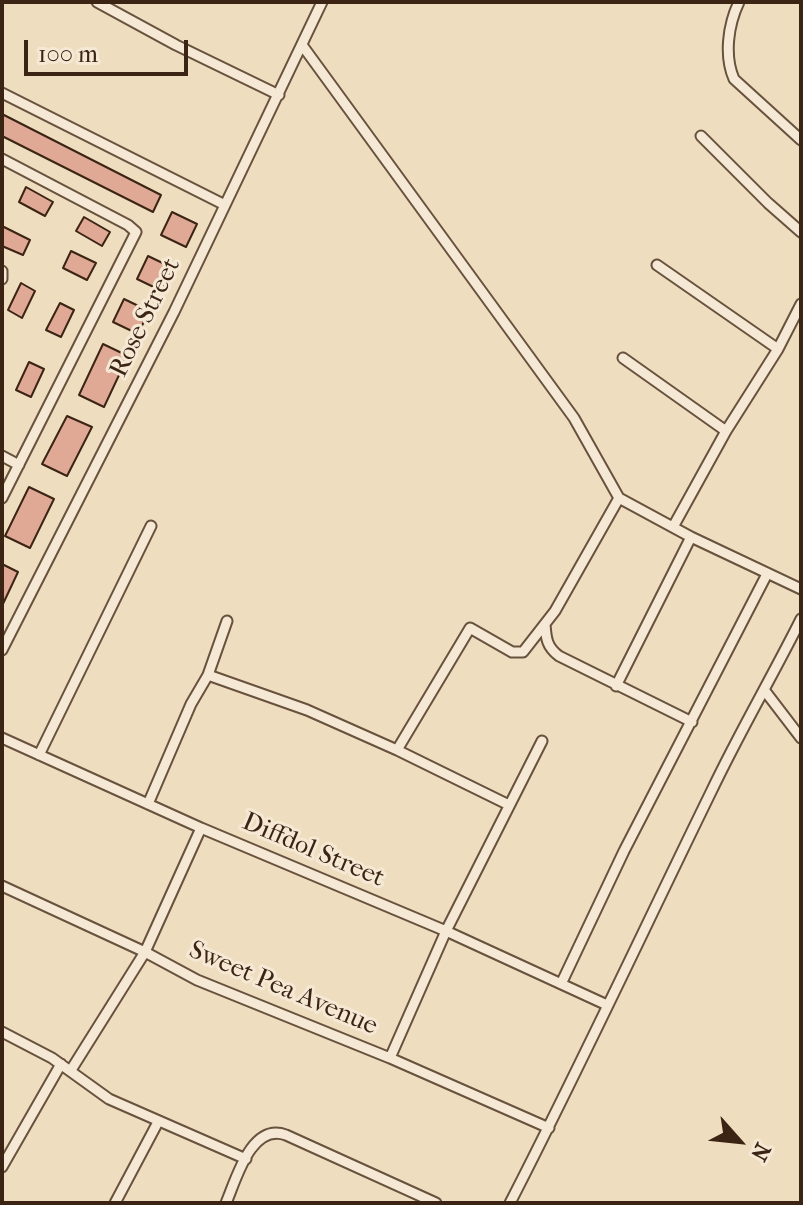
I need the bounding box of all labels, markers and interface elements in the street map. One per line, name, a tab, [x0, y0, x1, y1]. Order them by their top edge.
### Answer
scale bar	[28, 24, 192, 74]
text: 100 m	[38, 40, 98, 68]
street label: Rose Street	[104, 253, 188, 383]
street label: Diffdol Street	[237, 807, 389, 895]
street label: Sweet Pea Avenue	[184, 935, 382, 1043]
north arrow	[699, 1101, 779, 1181]
text: N	[745, 1139, 776, 1165]

